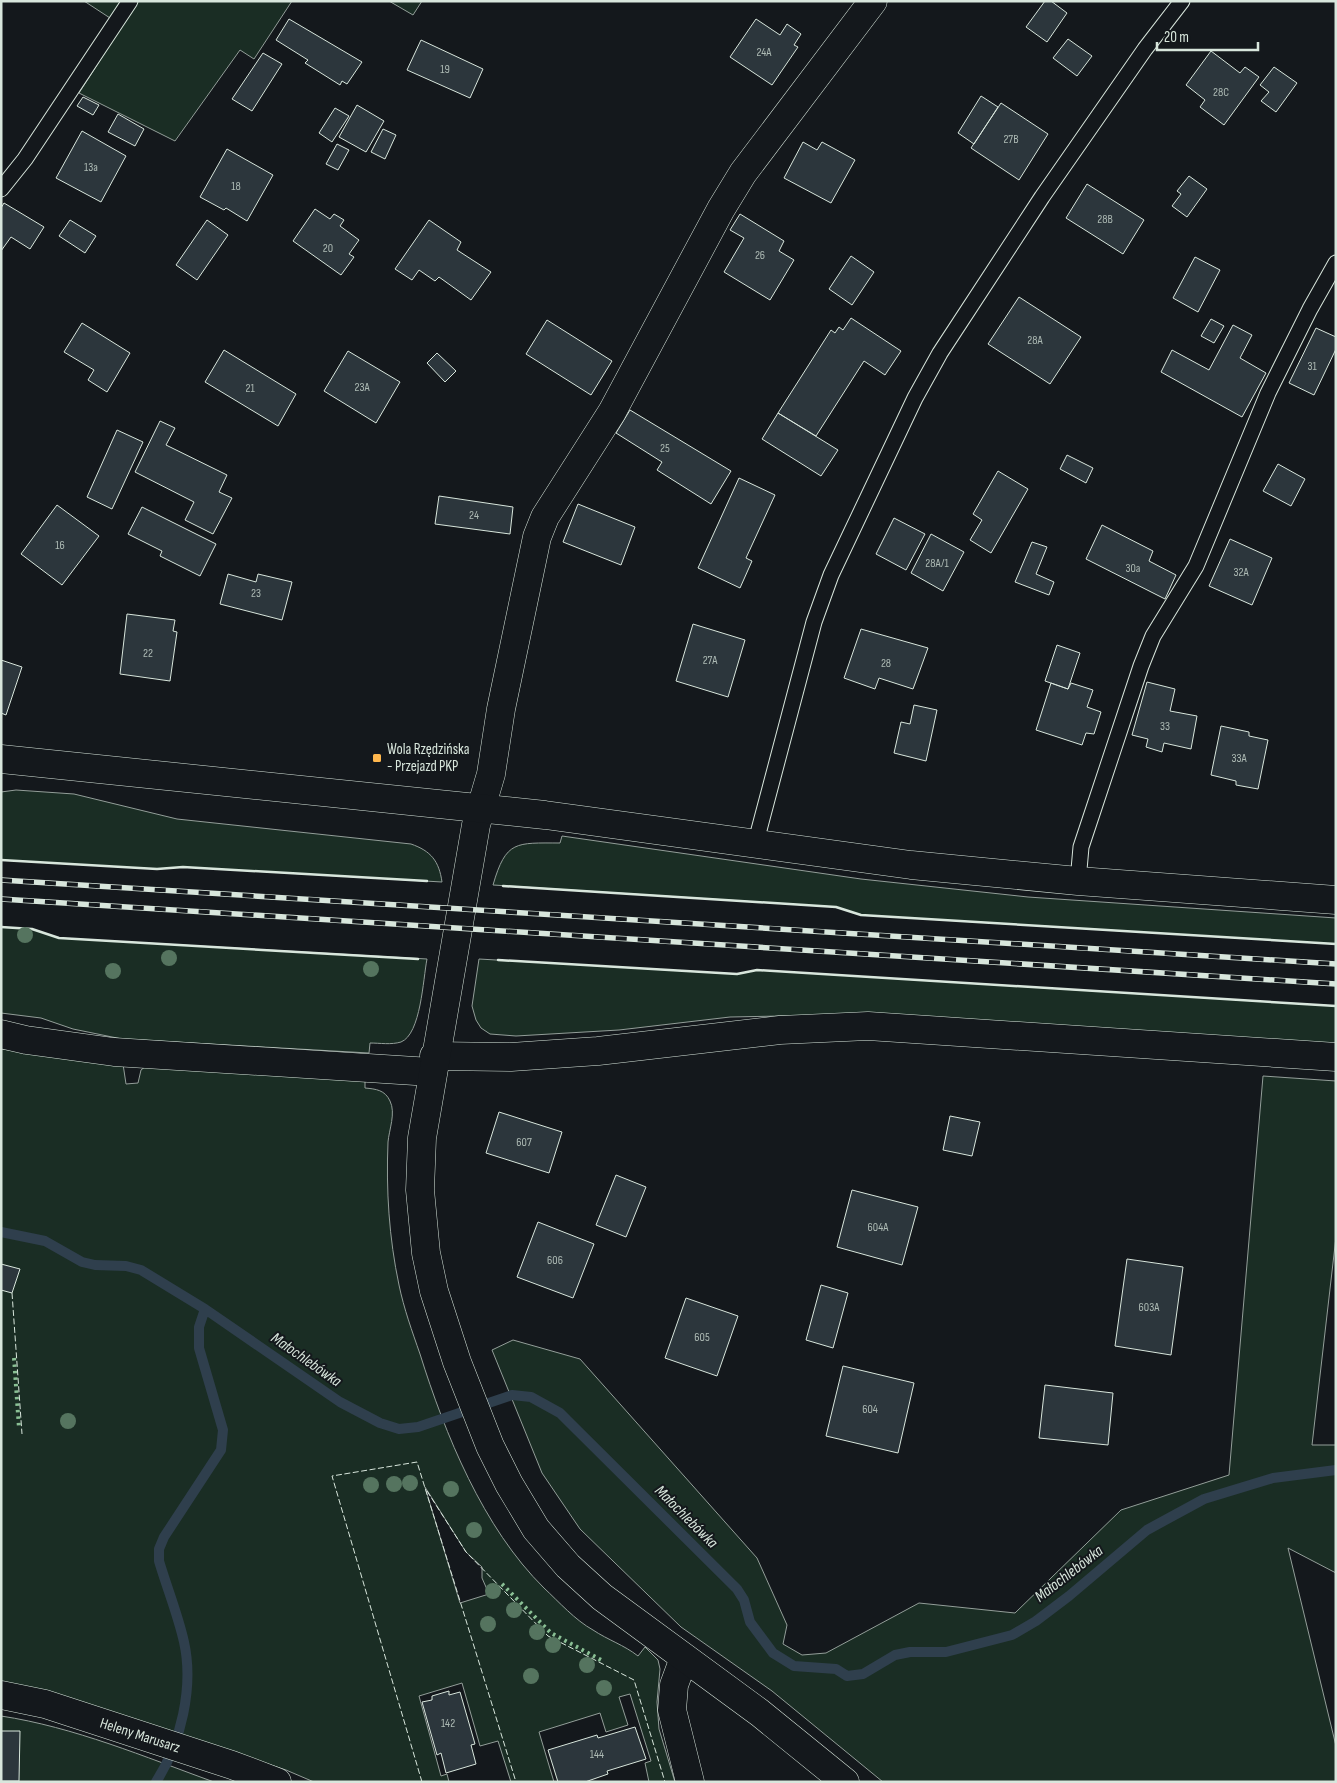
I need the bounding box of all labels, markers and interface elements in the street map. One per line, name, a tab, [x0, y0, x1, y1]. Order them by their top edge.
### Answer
scale bar	[1157, 20, 1258, 52]
text: 20 m	[1164, 28, 1189, 47]
house number: 24A	[756, 45, 772, 60]
house number: 19	[440, 62, 450, 77]
house number: 28C	[1213, 85, 1229, 100]
house number: 27B	[1003, 132, 1019, 147]
house number: 13a	[84, 160, 98, 175]
house number: 18	[231, 179, 241, 194]
house number: 28B	[1097, 212, 1113, 227]
house number: 20	[323, 241, 333, 256]
house number: 26	[755, 248, 765, 263]
house number: 28A	[1027, 333, 1044, 348]
house number: 31	[1307, 359, 1317, 374]
house number: 23A	[354, 380, 370, 395]
house number: 21	[245, 381, 255, 396]
house number: 25	[660, 441, 670, 456]
house number: 24	[469, 508, 479, 523]
house number: 16	[55, 538, 65, 553]
house number: 28A/1	[925, 556, 949, 571]
house number: 30a	[1125, 561, 1141, 576]
house number: 32A	[1233, 565, 1249, 580]
house number: 23	[251, 586, 261, 601]
house number: 22	[143, 646, 153, 661]
house number: 27A	[703, 653, 718, 668]
house number: 28	[881, 656, 891, 671]
house number: 33	[1160, 719, 1170, 734]
place label: Wola Rzędzińska - Przejazd PKP	[387, 740, 470, 776]
house number: 33A	[1231, 751, 1247, 766]
marker: Wola Rzędzińska - Przejazd PKP	[371, 752, 383, 764]
house number: 607	[516, 1135, 532, 1150]
house number: 604A	[868, 1220, 889, 1235]
house number: 606	[547, 1253, 563, 1268]
house number: 603A	[1139, 1300, 1160, 1315]
water label: Małochlebówka	[267, 1329, 345, 1391]
house number: 605	[694, 1330, 710, 1345]
house number: 604	[862, 1402, 878, 1417]
water label: Małochlebówka	[651, 1482, 722, 1553]
water label: Małochlebówka	[1031, 1541, 1107, 1607]
street label: Heleny Marusarz	[98, 1713, 183, 1757]
house number: 142	[441, 1716, 455, 1731]
house number: 144	[590, 1747, 604, 1762]

